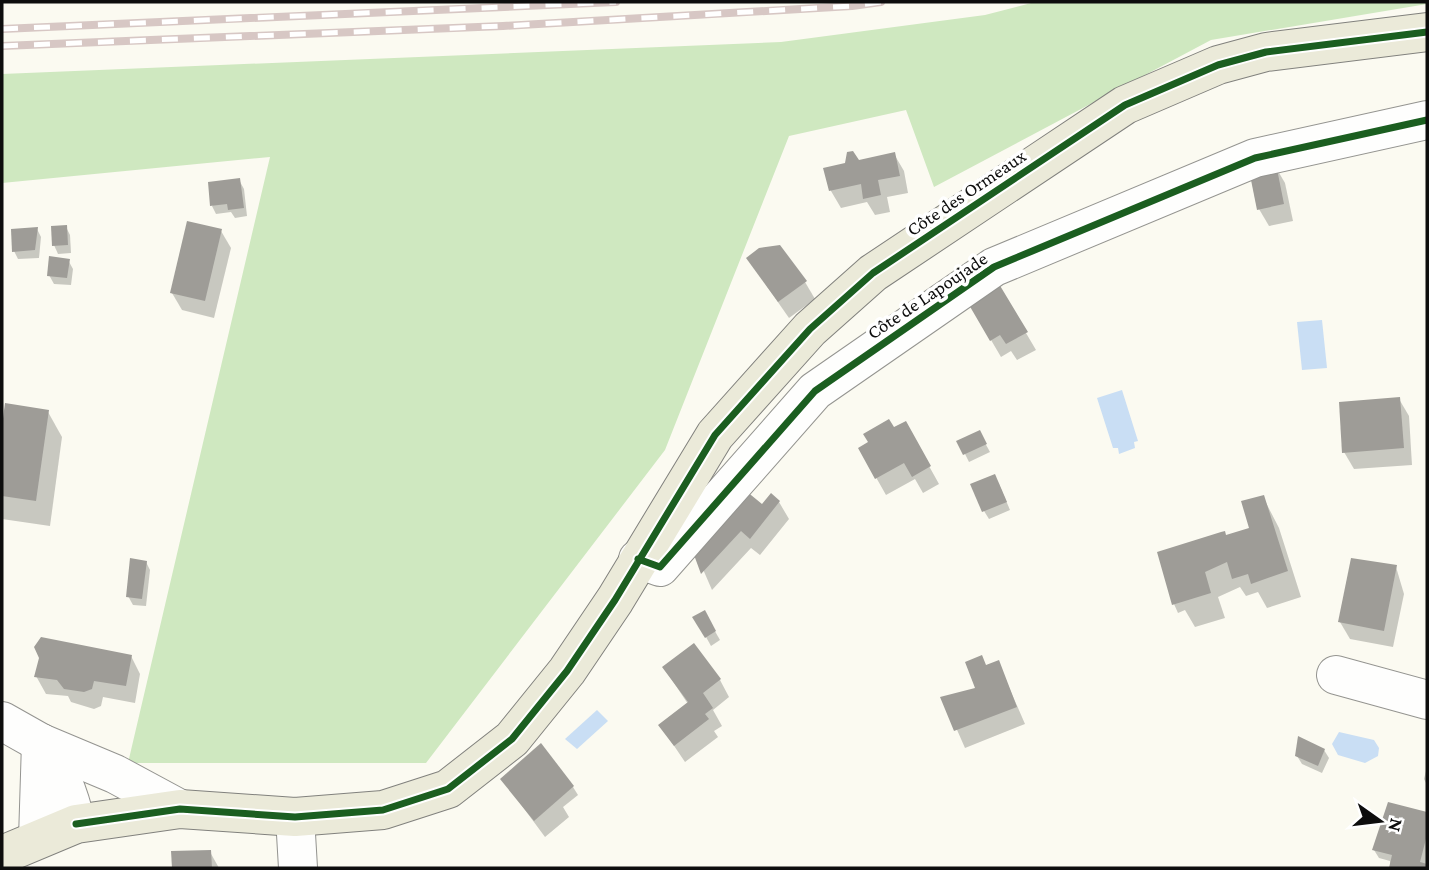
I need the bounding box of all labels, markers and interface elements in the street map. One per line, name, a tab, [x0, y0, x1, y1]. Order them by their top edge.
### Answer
street label: Côte des Ormeaux	[903, 145, 1030, 240]
street label: Côte de Lapoujade	[863, 248, 992, 344]
north arrow	[1345, 786, 1415, 856]
text: N	[1384, 816, 1408, 834]

